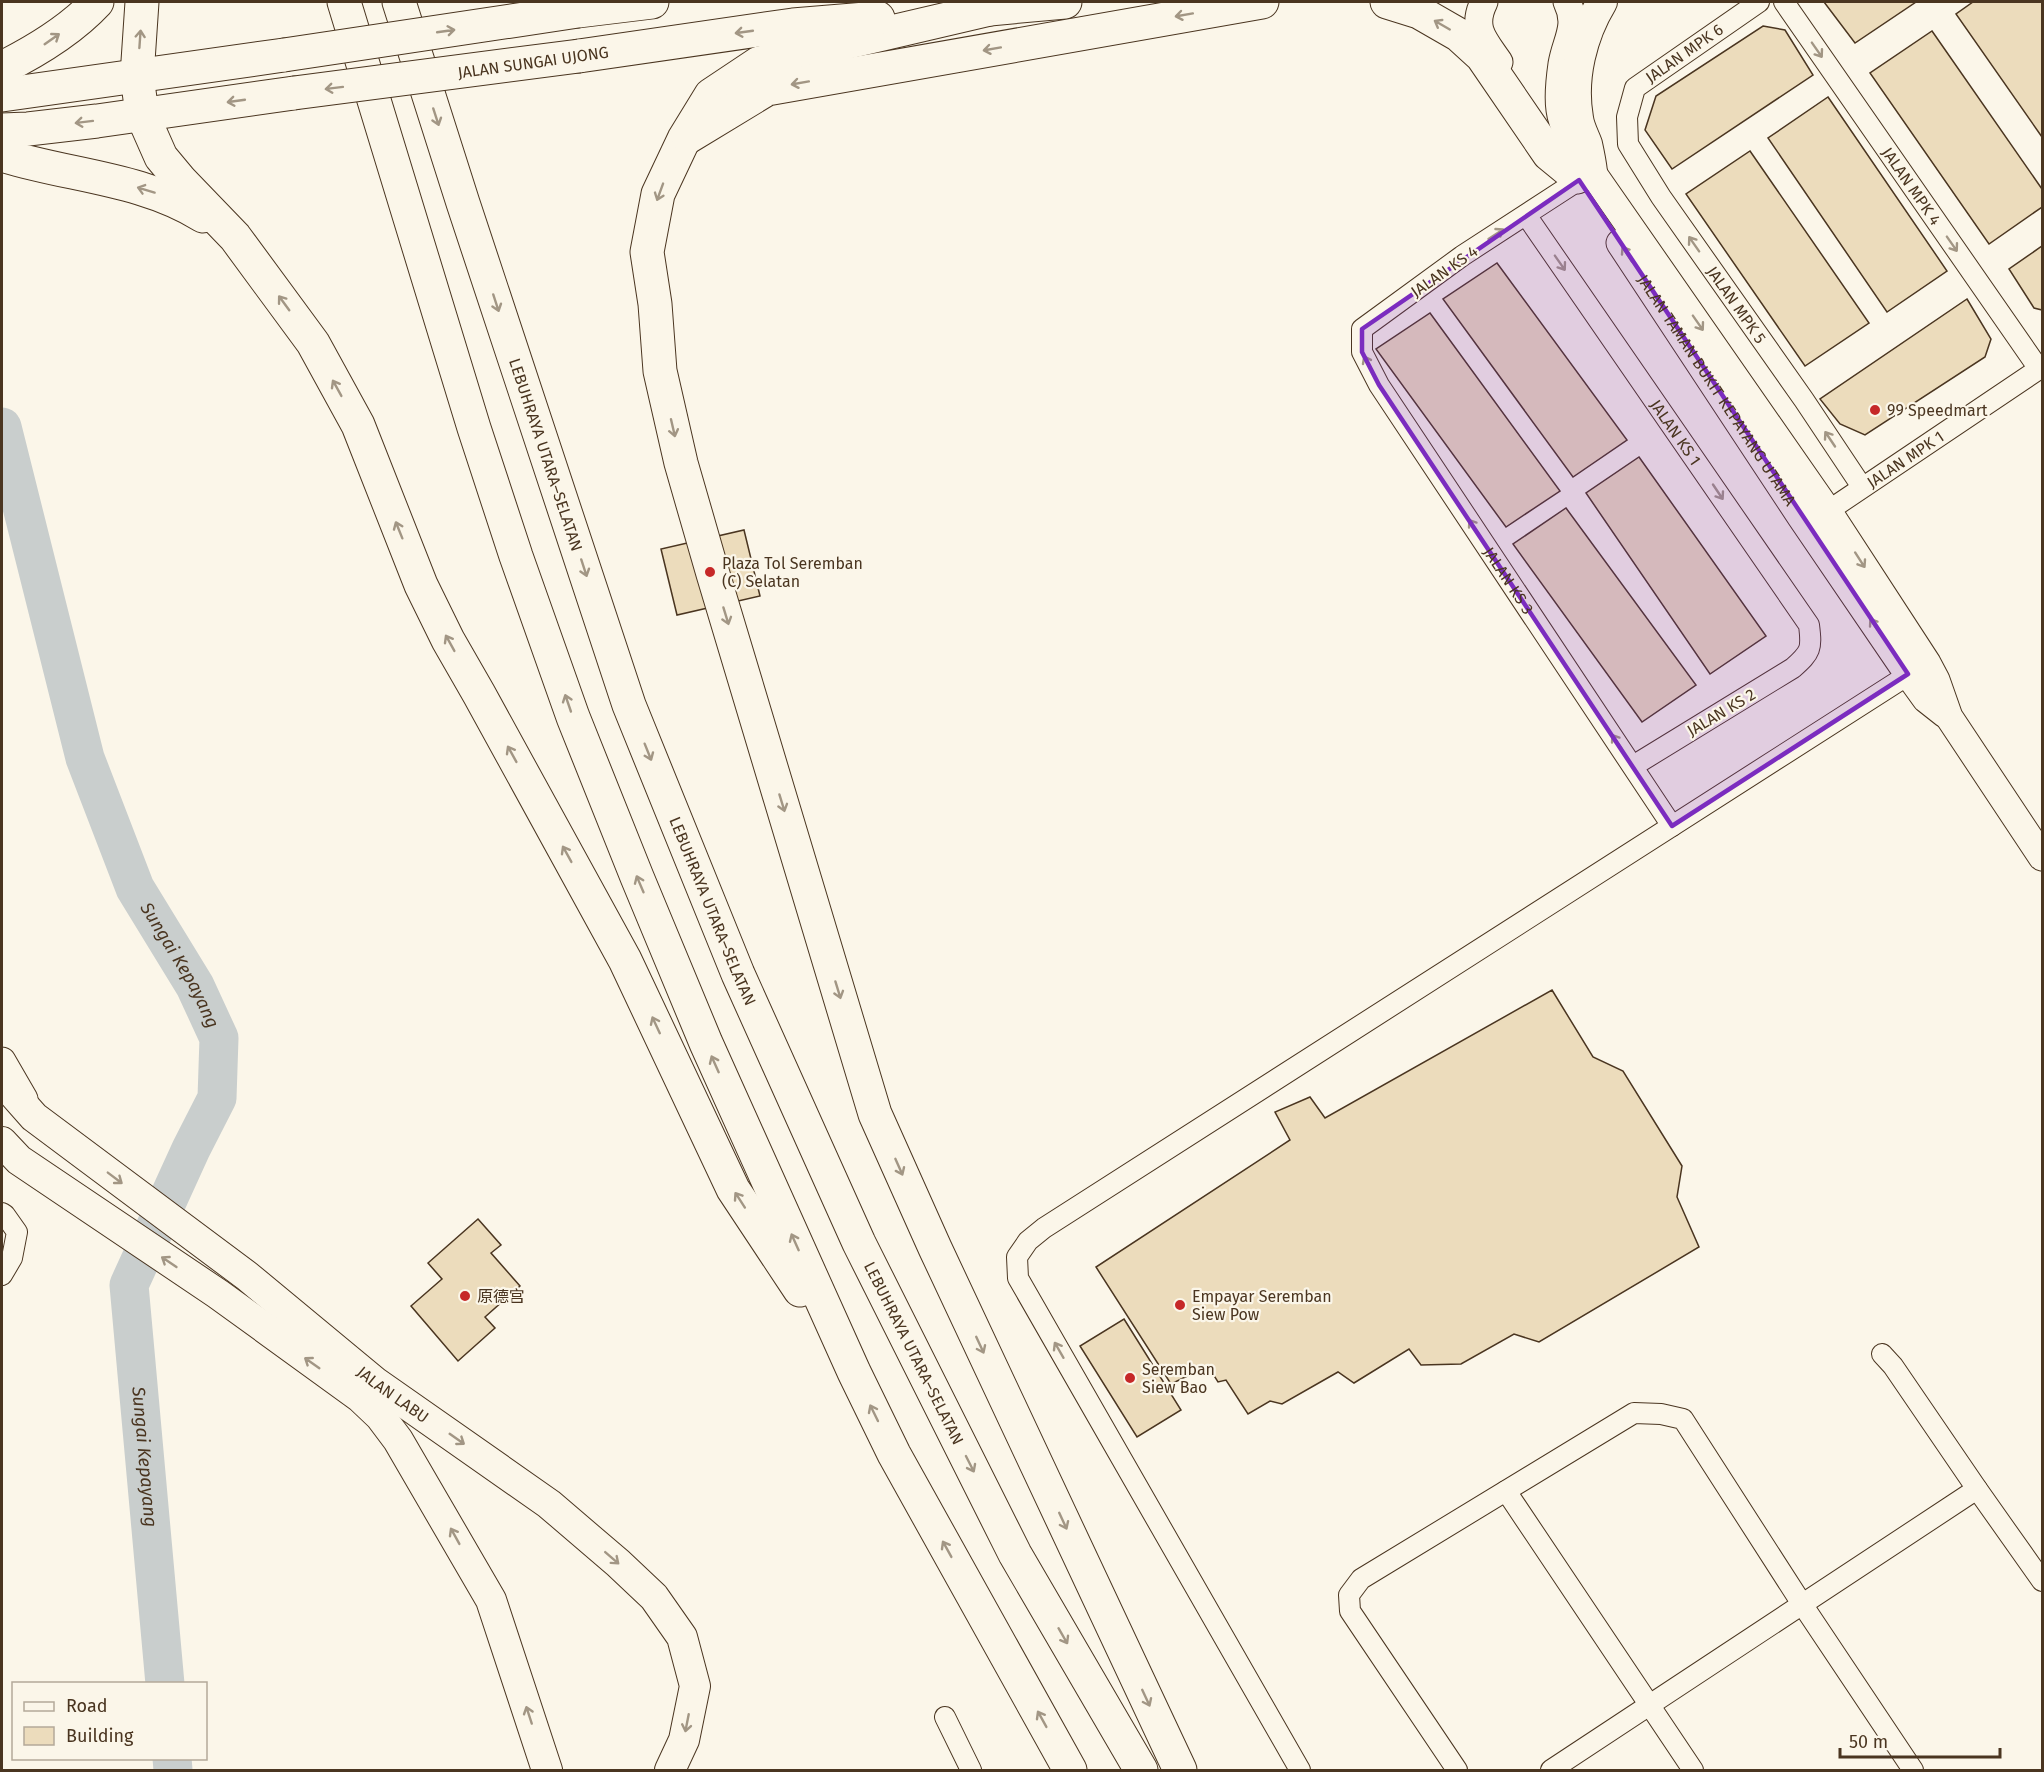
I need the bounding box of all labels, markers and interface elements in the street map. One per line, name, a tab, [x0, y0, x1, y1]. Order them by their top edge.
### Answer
one-way arrow	[1174, 10, 1194, 21]
one-way arrow	[1434, 19, 1451, 31]
street label: JALAN MPK 6	[1642, 20, 1727, 87]
one-way arrow	[435, 25, 455, 36]
one-way arrow	[734, 26, 754, 37]
one-way arrow	[134, 29, 145, 49]
one-way arrow	[43, 33, 60, 45]
one-way arrow	[1811, 41, 1823, 57]
street label: JALAN SUNGAI UJONG	[456, 42, 610, 83]
one-way arrow	[982, 44, 1002, 55]
one-way arrow	[790, 78, 810, 89]
one-way arrow	[324, 83, 344, 94]
one-way arrow	[227, 96, 247, 107]
one-way arrow	[431, 107, 442, 126]
one-way arrow	[75, 117, 95, 128]
street label: JALAN MPK 4	[1878, 144, 1945, 229]
one-way arrow	[654, 183, 665, 201]
one-way arrow	[137, 184, 156, 195]
one-way arrow	[1487, 228, 1504, 240]
one-way arrow	[1946, 236, 1958, 252]
one-way arrow	[1688, 237, 1700, 253]
street label: JALAN KS 4	[1407, 241, 1482, 301]
one-way arrow	[1621, 246, 1633, 263]
one-way arrow	[1554, 254, 1566, 270]
street label: JALAN MPK 5	[1703, 263, 1770, 347]
street label: JALAN TAMAN BUKIT KEPAYANG UTAMA	[1633, 271, 1800, 510]
one-way arrow	[491, 293, 502, 312]
one-way arrow	[278, 295, 290, 311]
one-way arrow	[1692, 315, 1704, 331]
one-way arrow	[1362, 355, 1373, 373]
street label: LEBUHRAYA UTARA–SELATAN	[505, 356, 586, 554]
one-way arrow	[331, 380, 343, 397]
street label: JALAN KS 1	[1646, 396, 1705, 469]
place label: 99 Speedmart	[1887, 401, 1988, 420]
marker: 99 Speedmart	[1868, 403, 1882, 417]
one-way arrow	[668, 418, 679, 438]
street label: JALAN MPK 1	[1863, 427, 1948, 492]
one-way arrow	[1824, 431, 1836, 447]
one-way arrow	[1712, 484, 1724, 500]
one-way arrow	[1468, 520, 1480, 536]
one-way arrow	[393, 522, 404, 540]
street label: JALAN KS 3	[1479, 543, 1538, 618]
one-way arrow	[1854, 551, 1866, 568]
place label: Plaza Tol Seremban (C) Selatan	[722, 554, 863, 591]
one-way arrow	[579, 558, 590, 577]
marker: Plaza Tol Seremban (C) Selatan	[703, 565, 717, 579]
one-way arrow	[721, 606, 732, 625]
one-way arrow	[1869, 618, 1881, 635]
one-way arrow	[444, 635, 455, 653]
street label: JALAN KS 2	[1684, 685, 1759, 740]
one-way arrow	[562, 694, 573, 713]
one-way arrow	[1611, 734, 1623, 751]
one-way arrow	[643, 742, 654, 760]
one-way arrow	[506, 746, 518, 763]
one-way arrow	[777, 793, 788, 812]
street label: LEBUHRAYA UTARA–SELATAN	[665, 814, 760, 1008]
one-way arrow	[561, 846, 573, 863]
one-way arrow	[634, 875, 645, 894]
water label: Sungai Kepayang	[135, 898, 224, 1031]
one-way arrow	[833, 980, 844, 999]
one-way arrow	[649, 1016, 661, 1034]
one-way arrow	[709, 1055, 721, 1073]
one-way arrow	[894, 1158, 905, 1176]
one-way arrow	[107, 1172, 123, 1184]
one-way arrow	[734, 1192, 746, 1209]
one-way arrow	[789, 1233, 801, 1251]
one-way arrow	[161, 1255, 178, 1268]
street label: LEBUHRAYA UTARA–SELATAN	[860, 1259, 968, 1448]
place label: 原德宫	[477, 1287, 525, 1306]
place label: Empayar Seremban Siew Pow	[1192, 1287, 1332, 1324]
marker: 原德宫	[458, 1289, 472, 1303]
marker: Empayar Seremban Siew Pow	[1173, 1298, 1187, 1312]
one-way arrow	[975, 1335, 987, 1353]
one-way arrow	[1053, 1341, 1064, 1359]
one-way arrow	[304, 1357, 320, 1369]
place label: Seremban Siew Bao	[1142, 1360, 1215, 1397]
street label: JALAN LABU	[353, 1362, 432, 1427]
marker: Seremban Siew Bao	[1123, 1371, 1137, 1385]
water label: Sungai Kepayang	[127, 1385, 162, 1528]
one-way arrow	[868, 1404, 879, 1422]
one-way arrow	[449, 1433, 465, 1445]
one-way arrow	[965, 1455, 977, 1473]
one-way arrow	[1058, 1512, 1070, 1530]
one-way arrow	[449, 1527, 460, 1545]
one-way arrow	[941, 1541, 953, 1558]
one-way arrow	[604, 1551, 620, 1564]
one-way arrow	[1057, 1627, 1069, 1644]
legend	[12, 1682, 207, 1760]
one-way arrow	[1140, 1688, 1152, 1706]
text: Road	[66, 1695, 108, 1717]
one-way arrow	[523, 1706, 534, 1725]
one-way arrow	[1036, 1711, 1047, 1729]
one-way arrow	[681, 1713, 692, 1733]
scale bar	[1840, 1721, 2000, 1759]
text: Building	[66, 1725, 134, 1747]
text: 50 m	[1849, 1731, 1888, 1753]

